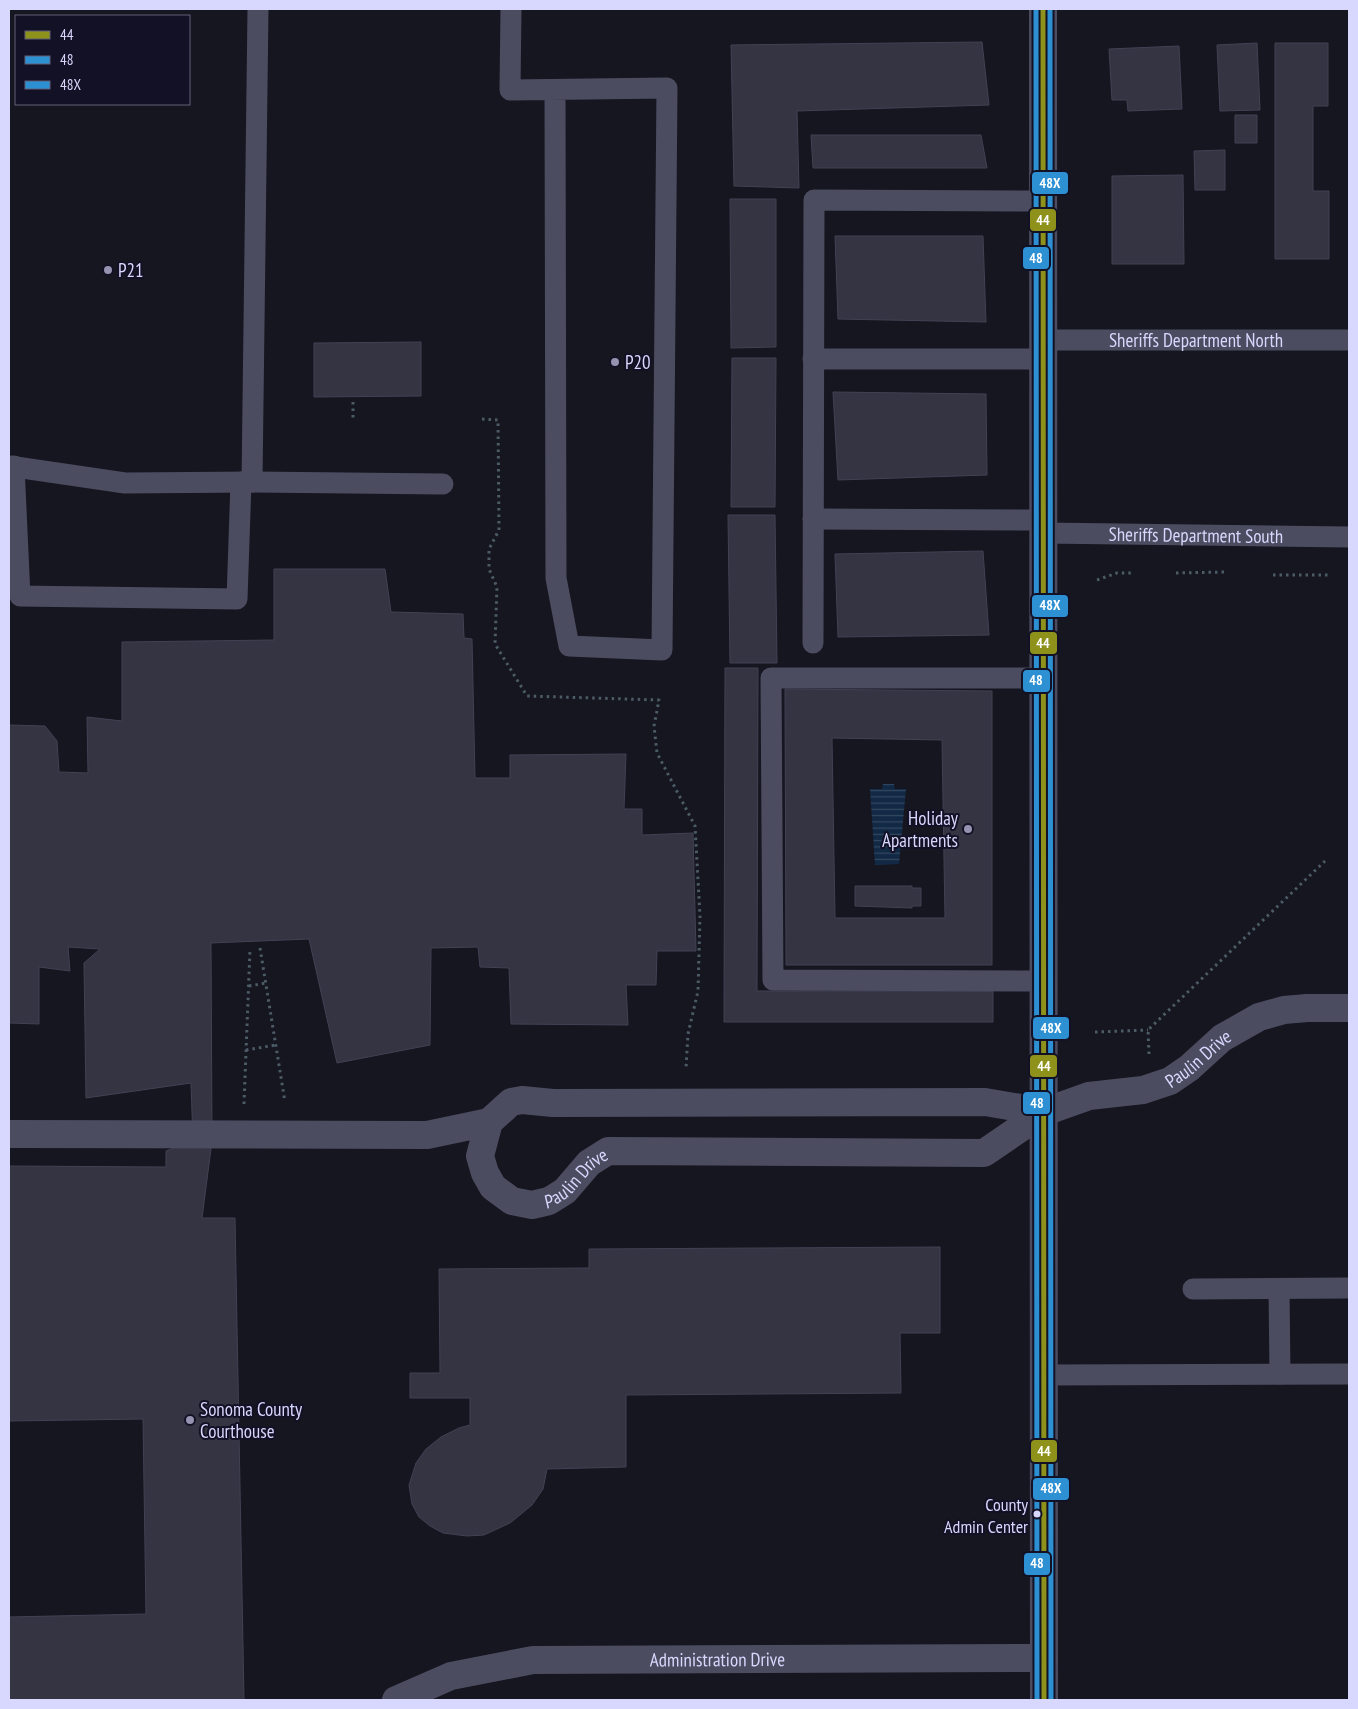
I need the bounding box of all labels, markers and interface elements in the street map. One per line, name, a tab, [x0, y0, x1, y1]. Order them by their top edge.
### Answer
legend	[15, 15, 190, 105]
text: 44	[60, 25, 74, 44]
text: 48	[60, 50, 74, 69]
text: 48X	[60, 75, 82, 94]
line badge: 48X	[1031, 171, 1069, 195]
text: 48X	[1040, 174, 1061, 192]
line badge: 44	[1029, 208, 1057, 232]
text: 44	[1036, 211, 1050, 229]
line badge: 48	[1022, 246, 1050, 270]
text: 48	[1029, 249, 1043, 267]
place label: P21	[118, 258, 144, 282]
marker: P21	[102, 264, 114, 276]
street label: Sheriffs Department North	[1109, 328, 1283, 352]
place label: P20	[625, 350, 651, 374]
marker: P20	[609, 356, 621, 368]
street label: Sheriffs Department South	[1109, 522, 1283, 548]
line badge: 48X	[1031, 594, 1069, 618]
text: 48X	[1040, 596, 1061, 614]
line badge: 44	[1029, 631, 1058, 655]
text: 44	[1036, 634, 1050, 652]
line badge: 48	[1022, 669, 1051, 693]
text: 48	[1029, 671, 1043, 689]
place label: Holiday Apartments	[882, 806, 959, 852]
marker: Holiday Apartments	[962, 823, 974, 835]
line badge: 48X	[1032, 1016, 1070, 1040]
text: 48X	[1041, 1019, 1062, 1037]
street label: Paulin Drive	[1160, 1023, 1235, 1093]
line badge: 44	[1029, 1054, 1058, 1078]
text: 44	[1037, 1057, 1051, 1075]
line badge: 48	[1022, 1091, 1051, 1115]
text: 48	[1030, 1094, 1044, 1112]
street label: Paulin Drive	[542, 1142, 612, 1214]
place label: Sonoma County Courthouse	[200, 1397, 303, 1443]
marker: Sonoma County Courthouse	[184, 1414, 196, 1426]
line badge: 44	[1030, 1439, 1058, 1463]
text: 44	[1037, 1442, 1051, 1460]
line badge: 48X	[1032, 1477, 1070, 1501]
text: 48X	[1041, 1479, 1062, 1497]
place label: County Admin Center	[944, 1493, 1028, 1538]
marker: County Admin Center	[1032, 1509, 1042, 1519]
line badge: 48	[1023, 1552, 1051, 1576]
text: 48	[1030, 1554, 1044, 1572]
street label: Administration Drive	[650, 1647, 785, 1672]

